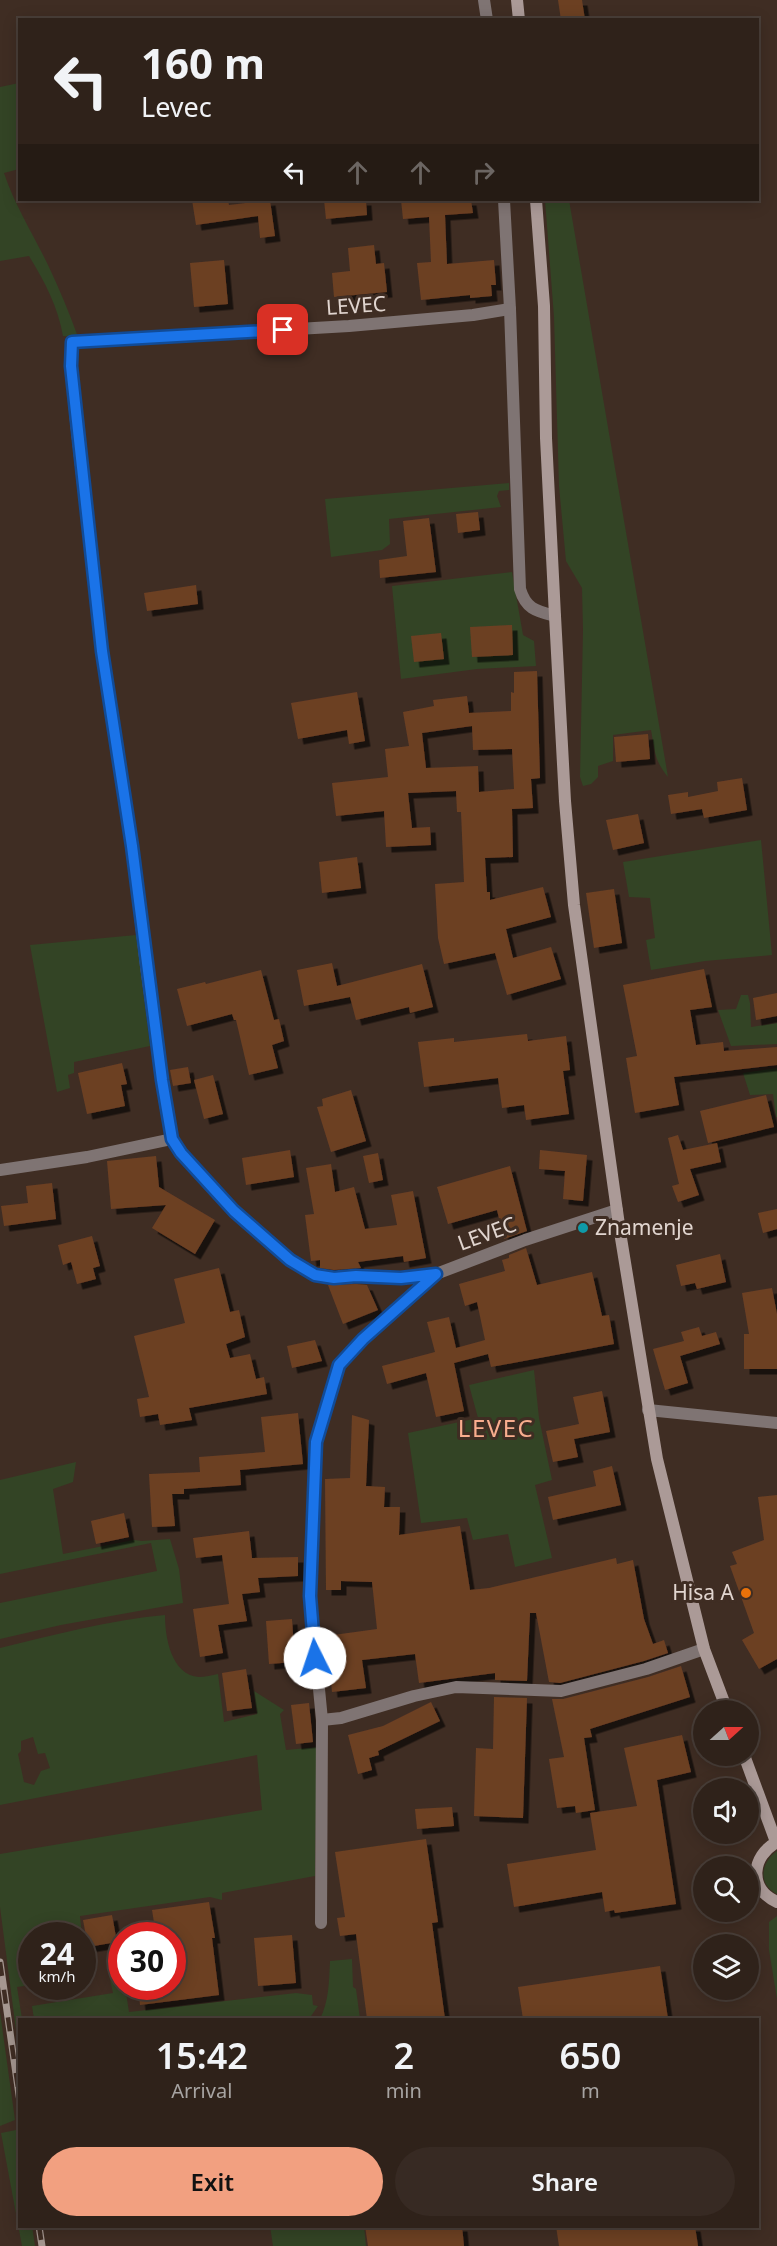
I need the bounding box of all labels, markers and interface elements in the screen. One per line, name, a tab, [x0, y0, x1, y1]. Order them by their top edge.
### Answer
text: 160 m	[141, 34, 265, 91]
icon: left	[42, 42, 120, 120]
text: Levec	[141, 88, 212, 125]
icon: left	[278, 156, 311, 189]
icon: ahead	[341, 156, 374, 189]
icon: ahead	[404, 156, 437, 189]
icon: right	[467, 156, 500, 189]
street label: LEVEC	[325, 289, 387, 321]
pin	[257, 304, 308, 355]
icon: arrive	[266, 313, 299, 346]
street label: LEVEC	[454, 1210, 520, 1257]
place label: Znamenje	[595, 1213, 694, 1241]
marker: Znamenje	[576, 1221, 590, 1235]
district label: LEVEC	[458, 1411, 534, 1444]
place label: Hisa A	[672, 1578, 735, 1606]
marker: Hisa A	[739, 1586, 753, 1600]
position arrow	[283, 1626, 347, 1690]
north arrow	[693, 1700, 759, 1766]
map controls	[693, 1700, 759, 2000]
button: sound	[693, 1778, 759, 1844]
button: search	[693, 1856, 759, 1922]
speed limit sign: 30	[108, 1922, 186, 2000]
text: 24	[40, 1933, 74, 1974]
button: layers	[693, 1934, 759, 2000]
text: km/h	[39, 1966, 75, 1986]
text: 15:42	[156, 2031, 248, 2080]
text: 2	[393, 2031, 414, 2080]
text: 650	[560, 2031, 621, 2080]
text: Arrival	[171, 2077, 232, 2104]
text: min	[386, 2077, 422, 2104]
text: m	[581, 2077, 600, 2104]
button: Exit	[42, 2147, 383, 2216]
button: Share	[395, 2147, 735, 2216]

